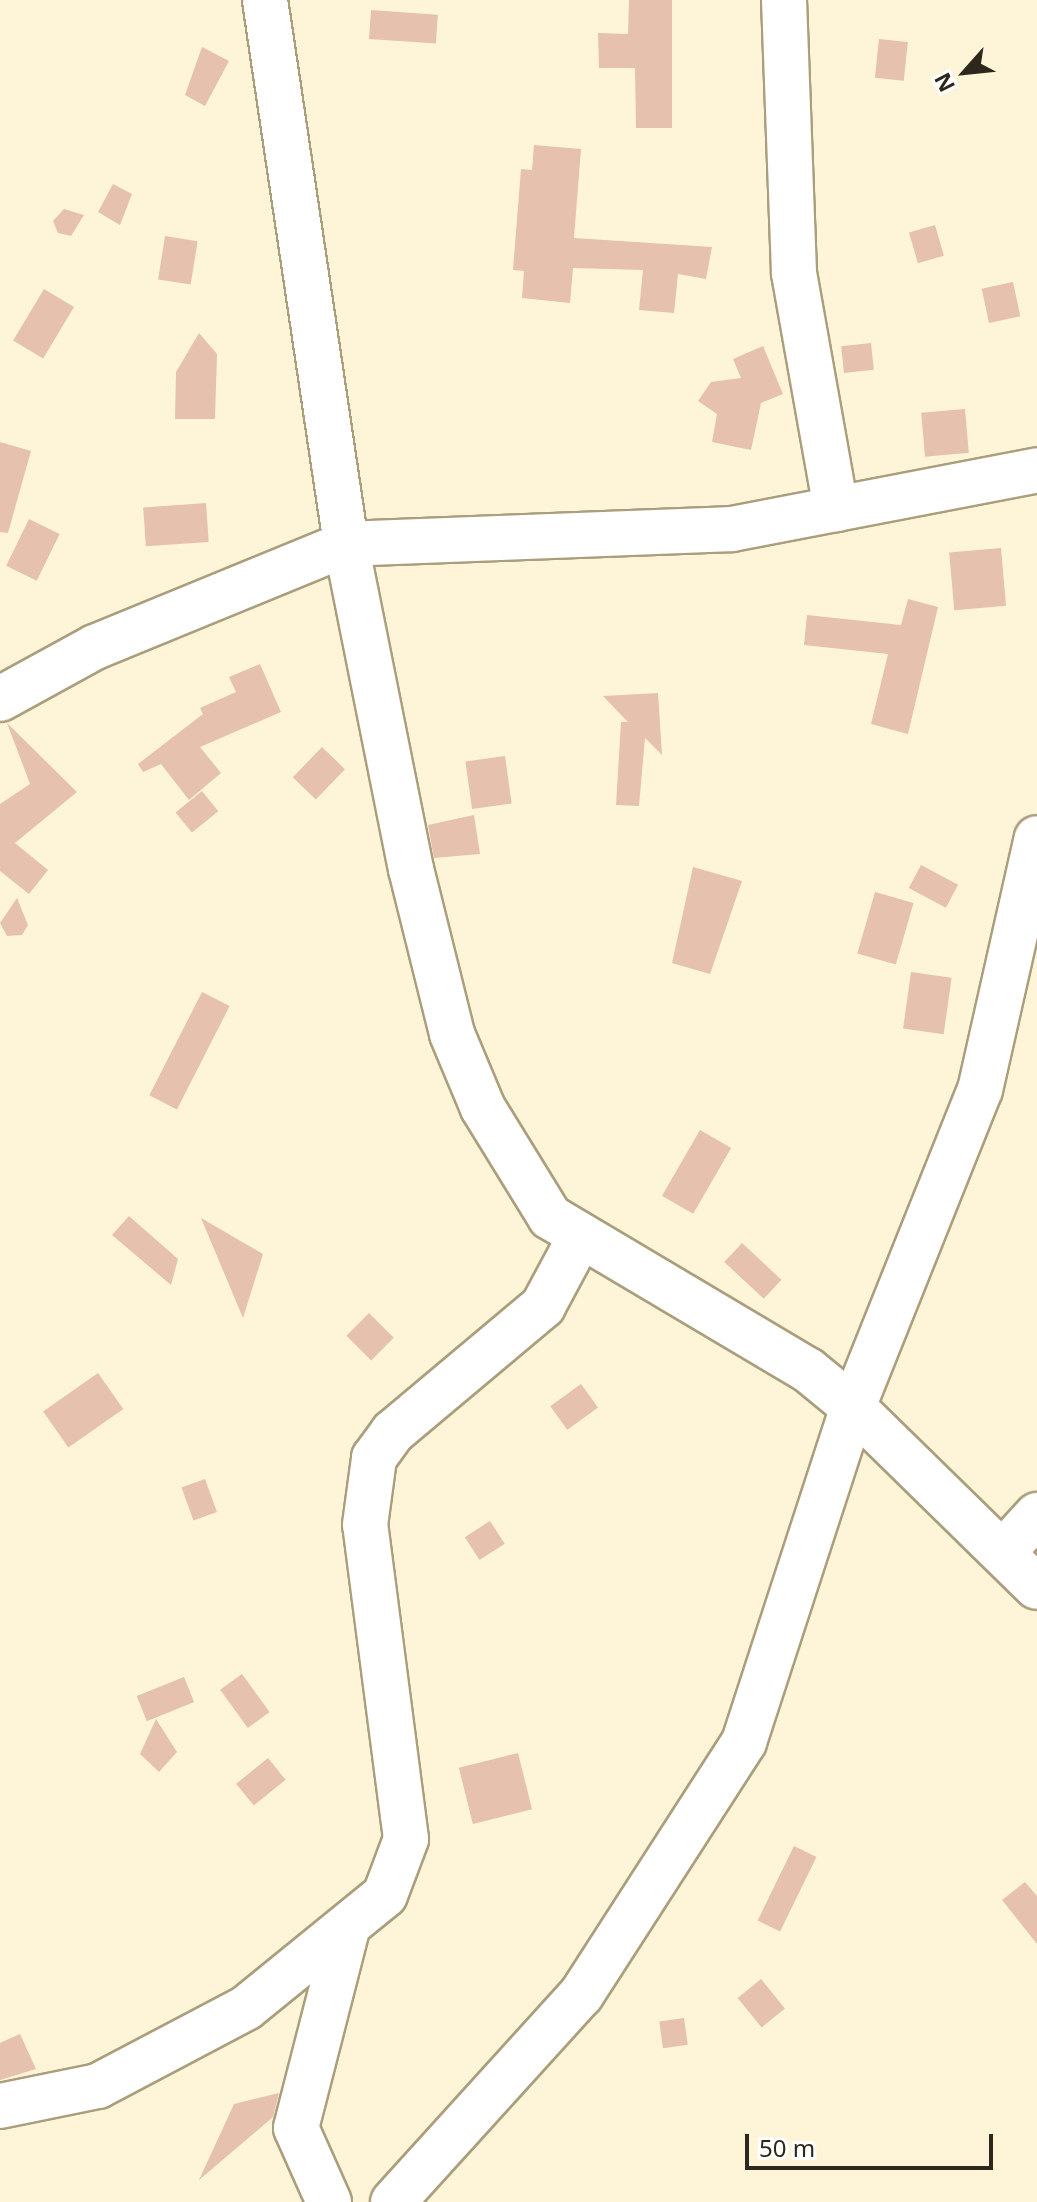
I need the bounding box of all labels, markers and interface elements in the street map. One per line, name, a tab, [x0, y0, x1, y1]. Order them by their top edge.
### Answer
north arrow	[925, 32, 1005, 112]
text: N	[926, 68, 961, 98]
scale bar	[749, 2118, 997, 2168]
text: 50 m	[759, 2131, 815, 2164]

